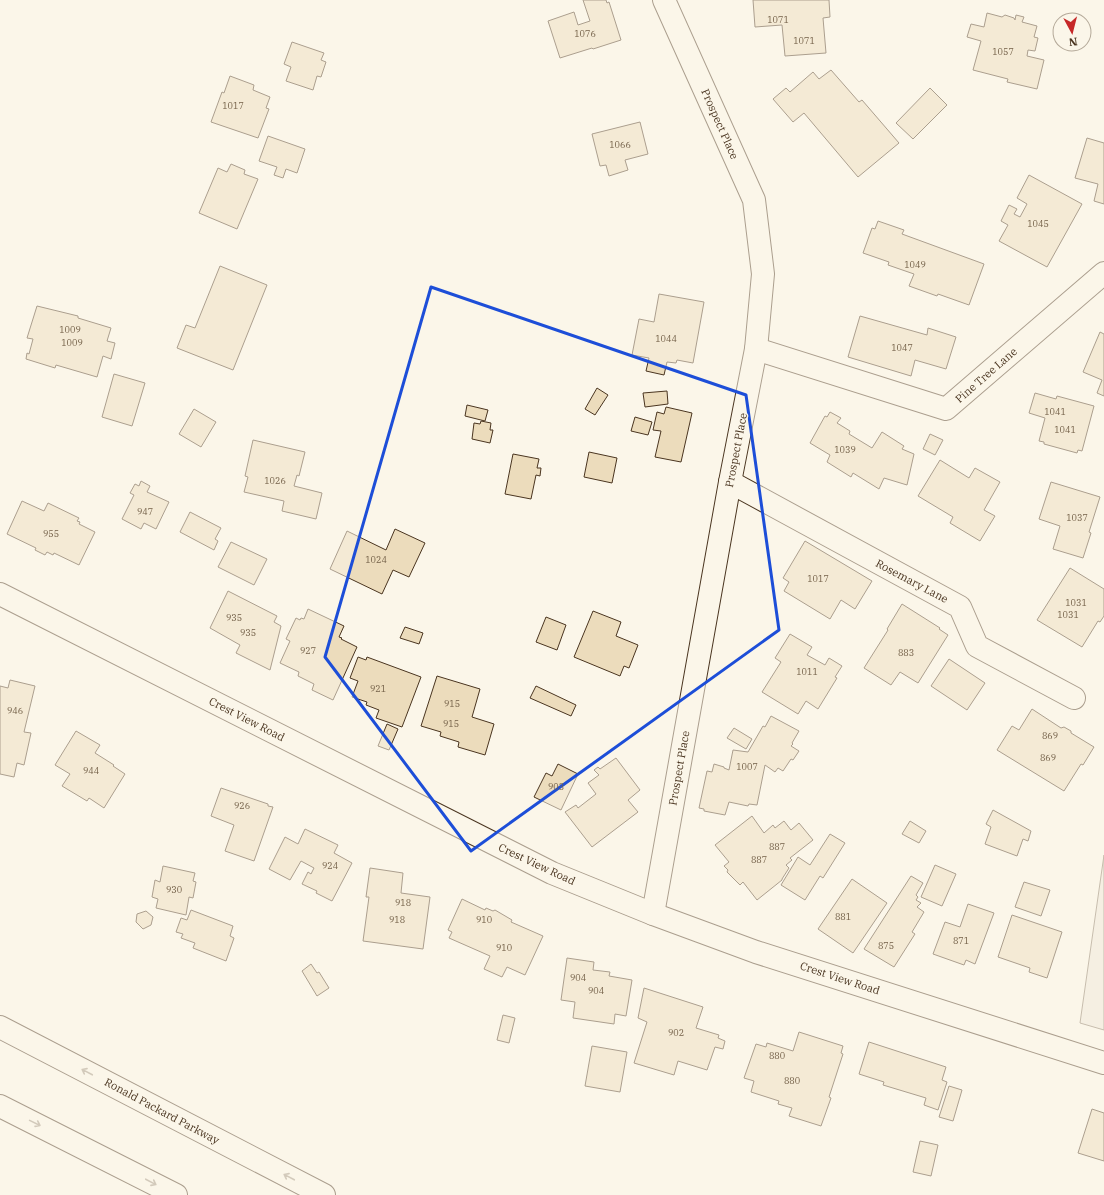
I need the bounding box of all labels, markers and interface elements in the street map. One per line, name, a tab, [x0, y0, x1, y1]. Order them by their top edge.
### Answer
north arrow	[1052, 12, 1092, 52]
house number: 1071	[767, 14, 789, 25]
house number: 1076	[574, 28, 596, 39]
text: N	[1068, 34, 1078, 49]
house number: 1071	[793, 35, 815, 46]
house number: 1057	[992, 46, 1014, 57]
street label: Prospect Place	[698, 87, 742, 162]
house number: 1017	[222, 100, 244, 111]
house number: 1066	[609, 139, 631, 150]
house number: 1045	[1027, 218, 1049, 229]
house number: 1049	[904, 259, 926, 270]
house number: 1009	[59, 324, 81, 335]
house number: 1044	[655, 333, 677, 344]
house number: 1009	[61, 337, 83, 348]
house number: 1047	[891, 342, 913, 353]
street label: Pine Tree Lane	[952, 344, 1020, 406]
house number: 1041	[1044, 406, 1066, 417]
street label: Prospect Place	[722, 411, 750, 488]
house number: 1041	[1054, 424, 1076, 435]
house number: 1039	[834, 444, 856, 455]
house number: 1026	[264, 475, 286, 486]
house number: 947	[137, 506, 153, 517]
house number: 1037	[1066, 512, 1088, 523]
house number: 955	[43, 528, 59, 539]
house number: 1024	[365, 554, 387, 565]
street label: Rosemary Lane	[873, 556, 951, 606]
house number: 1017	[807, 573, 829, 584]
house number: 1031	[1065, 597, 1087, 608]
house number: 1031	[1057, 609, 1079, 620]
house number: 935	[226, 612, 242, 623]
house number: 935	[240, 627, 256, 638]
house number: 927	[300, 645, 316, 656]
house number: 883	[898, 647, 914, 658]
house number: 1011	[796, 666, 818, 677]
house number: 921	[370, 683, 386, 694]
street label: Crest View Road	[207, 694, 288, 744]
house number: 915	[444, 698, 460, 709]
house number: 946	[7, 705, 23, 716]
house number: 915	[443, 718, 459, 729]
street label: Prospect Place	[666, 729, 692, 806]
house number: 869	[1042, 730, 1058, 741]
house number: 869	[1040, 752, 1056, 763]
house number: 1007	[736, 761, 758, 772]
house number: 944	[83, 765, 99, 776]
house number: 903	[548, 781, 564, 792]
house number: 926	[234, 800, 250, 811]
street label: Crest View Road	[496, 840, 578, 888]
house number: 887	[769, 841, 785, 852]
house number: 887	[751, 854, 767, 865]
house number: 924	[322, 860, 338, 871]
house number: 930	[166, 884, 182, 895]
house number: 918	[395, 897, 411, 908]
house number: 881	[835, 911, 851, 922]
house number: 918	[389, 914, 405, 925]
house number: 910	[476, 914, 492, 925]
house number: 871	[953, 935, 969, 946]
house number: 875	[878, 940, 894, 951]
house number: 910	[496, 942, 512, 953]
street label: Crest View Road	[798, 958, 882, 998]
house number: 904	[570, 972, 586, 983]
house number: 904	[588, 985, 604, 996]
house number: 902	[668, 1027, 684, 1038]
house number: 880	[769, 1050, 785, 1061]
one-way arrow	[81, 1067, 93, 1075]
street label: Ronald Packard Parkway	[102, 1075, 222, 1147]
house number: 880	[784, 1075, 800, 1086]
one-way arrow	[29, 1120, 41, 1127]
one-way arrow	[283, 1173, 295, 1180]
one-way arrow	[145, 1178, 157, 1186]

